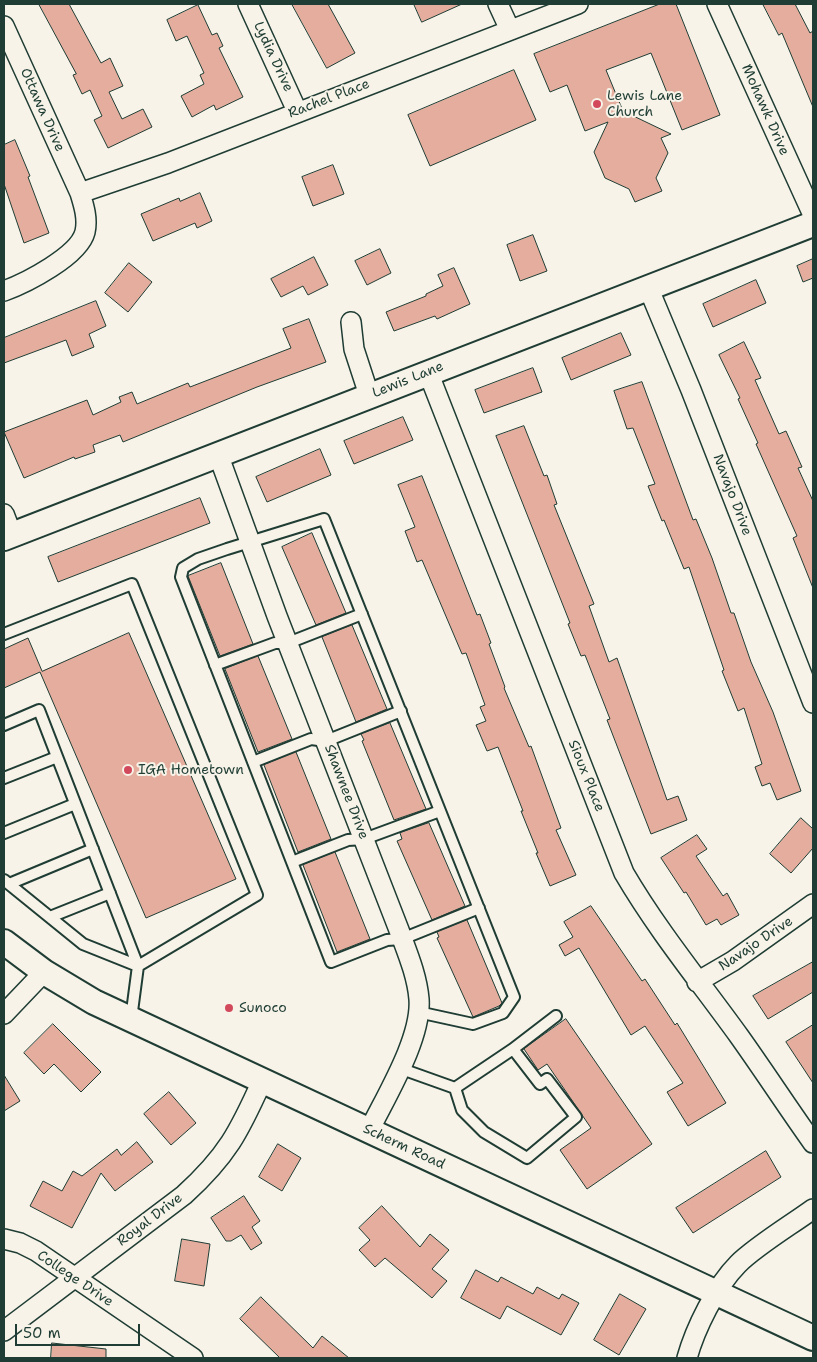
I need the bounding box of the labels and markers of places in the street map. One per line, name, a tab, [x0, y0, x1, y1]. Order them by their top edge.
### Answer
place label: Lewis Lane Church	[607, 88, 682, 120]
marker: Lewis Lane Church	[591, 98, 603, 110]
place label: IGA Hometown	[138, 762, 244, 778]
marker: IGA Hometown	[122, 764, 134, 776]
place label: Sunoco	[239, 1000, 287, 1016]
marker: Sunoco	[223, 1002, 235, 1014]

